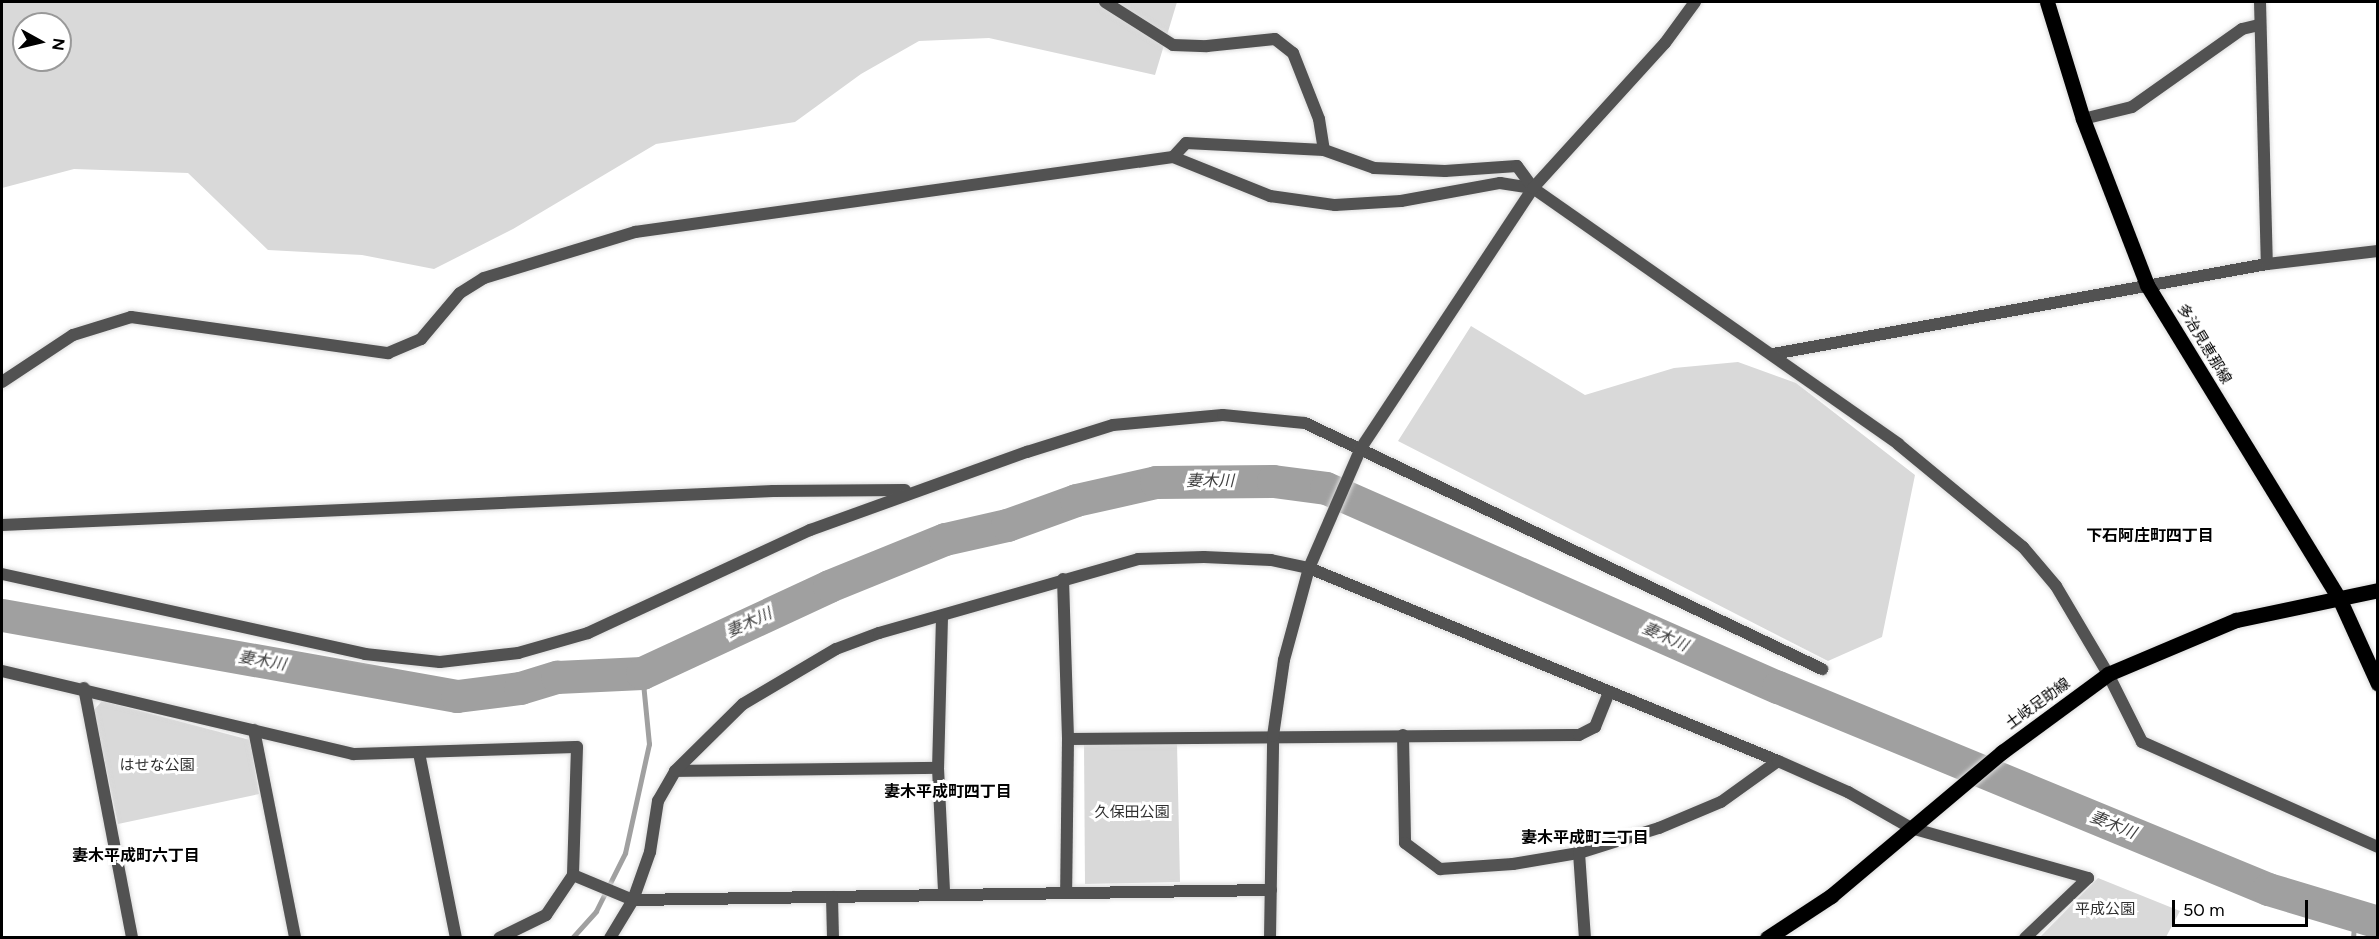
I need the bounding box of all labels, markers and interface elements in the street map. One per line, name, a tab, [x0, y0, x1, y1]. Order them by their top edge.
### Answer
north arrow	[12, 12, 72, 72]
text: N	[48, 37, 69, 52]
street label: 多治見恵那線	[2173, 301, 2235, 387]
water label: 妻木川	[1186, 471, 1234, 491]
district label: 下石阿庄町四丁目	[2086, 526, 2214, 546]
water label: 妻木川	[723, 604, 775, 642]
water label: 妻木川	[1639, 618, 1691, 656]
water label: 妻木川	[237, 647, 287, 675]
street label: 土岐足助線	[2002, 675, 2074, 733]
park label: はせな公園	[120, 757, 194, 775]
district label: 妻木平成町四丁目	[884, 782, 1012, 802]
park label: 久保田公園	[1095, 804, 1169, 822]
water label: 妻木川	[2087, 807, 2139, 843]
district label: 妻木平成町二丁目	[1521, 828, 1649, 848]
district label: 妻木平成町六丁目	[72, 846, 200, 866]
scale bar	[2175, 888, 2312, 926]
text: 50 m	[2183, 899, 2225, 921]
park label: 平成公園	[2075, 901, 2135, 919]

